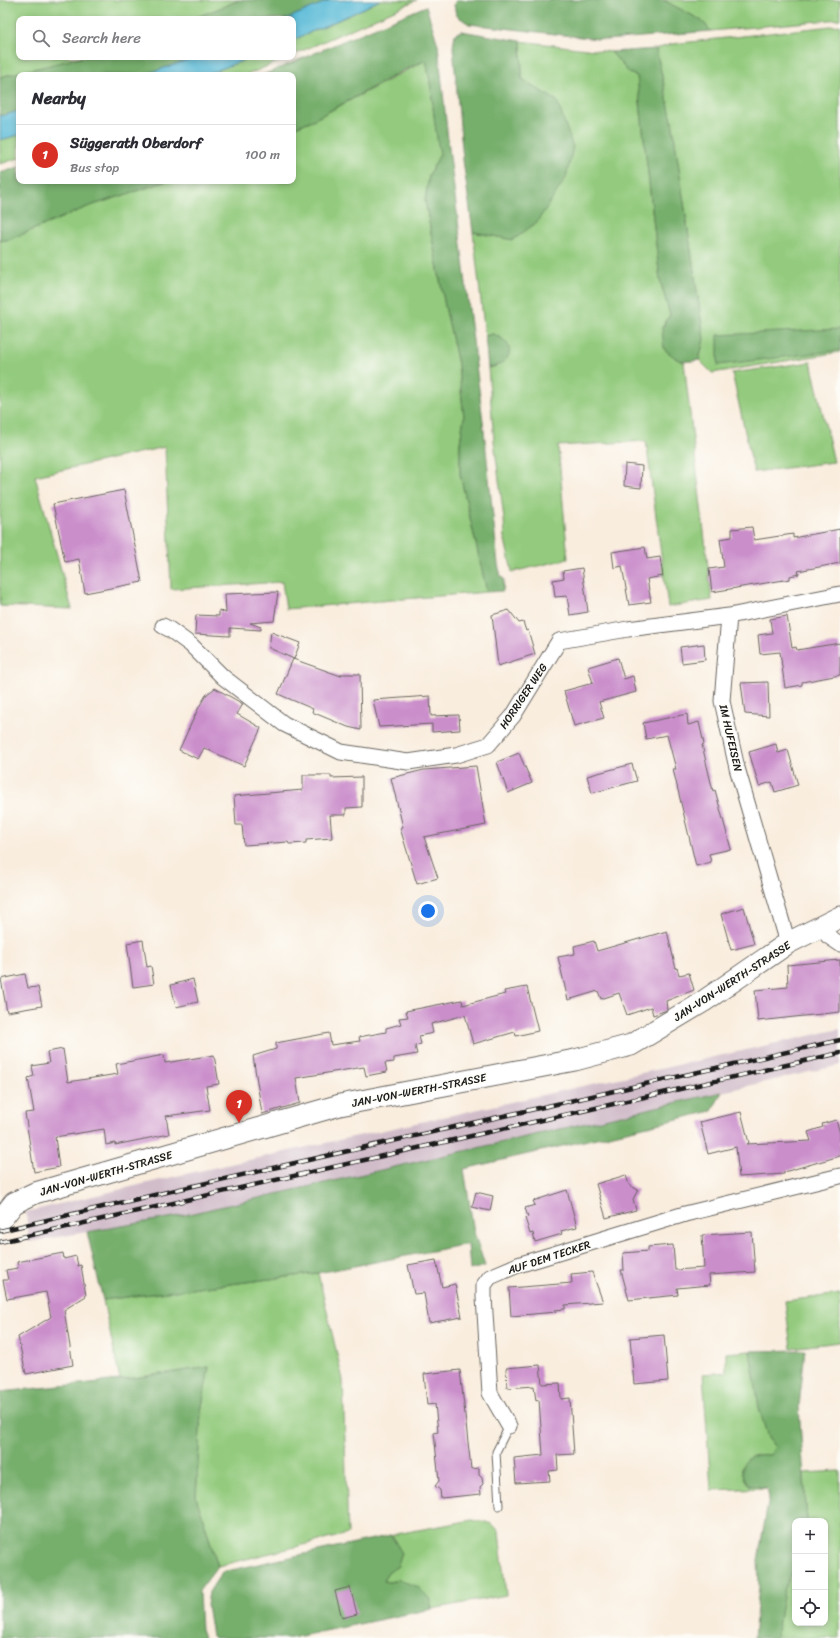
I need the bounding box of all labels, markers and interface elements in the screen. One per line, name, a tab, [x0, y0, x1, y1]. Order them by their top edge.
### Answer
search box	[16, 16, 296, 60]
text: Search here	[62, 25, 141, 51]
icon: search	[30, 27, 52, 49]
text: Nearby	[32, 83, 86, 113]
text: Süggerath Oberdorf	[70, 130, 202, 156]
text: 1	[42, 143, 48, 166]
text: 100 m	[245, 143, 280, 166]
text: Bus stop	[70, 156, 119, 179]
street label: HORRIGER WEG	[494, 659, 553, 733]
street label: IM HUFEISEN	[713, 702, 748, 774]
your location	[418, 901, 438, 921]
street label: JAN-VON-WERTH-STRASSE	[669, 936, 796, 1027]
street label: JAN-VON-WERTH-STRASSE	[349, 1068, 489, 1113]
pin: 1	[226, 1090, 252, 1123]
street label: JAN-VON-WERTH-STRASSE	[37, 1145, 175, 1202]
street label: AUF DEM TECKER	[504, 1235, 593, 1280]
map controls	[792, 1518, 828, 1626]
button: +	[792, 1518, 828, 1554]
button: −	[792, 1554, 828, 1590]
button: locate	[792, 1590, 828, 1626]

